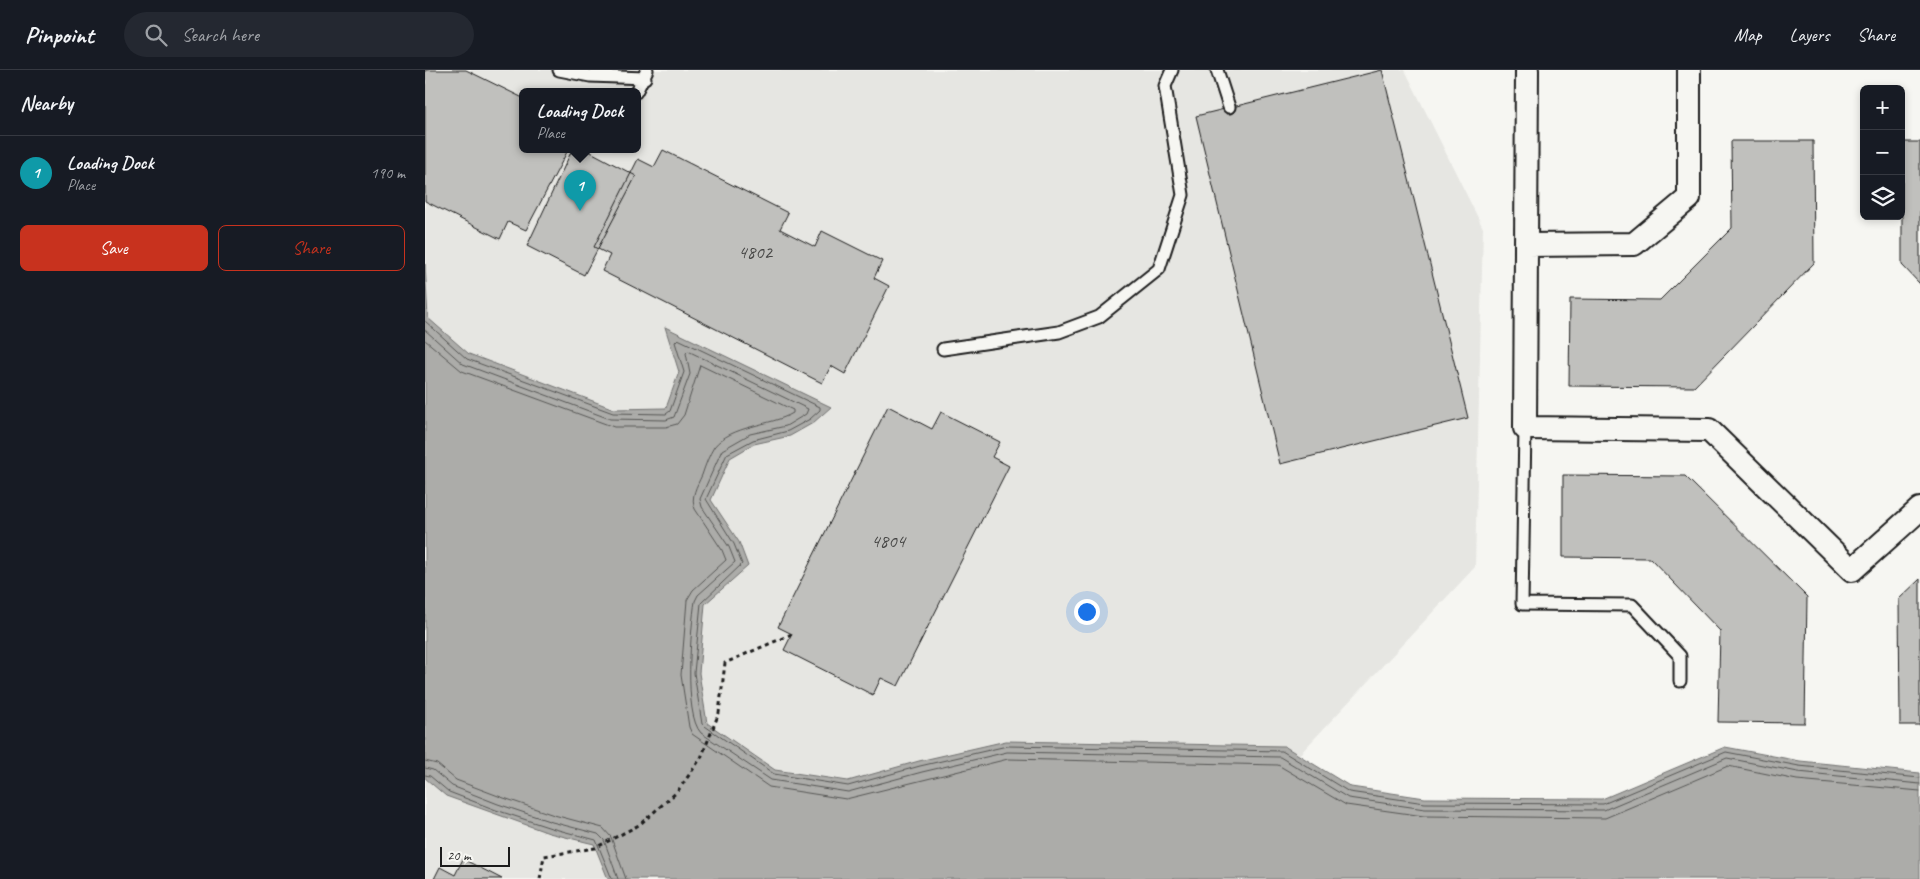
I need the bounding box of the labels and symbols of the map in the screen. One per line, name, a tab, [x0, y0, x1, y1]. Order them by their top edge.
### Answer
pin: 1	[564, 170, 596, 211]
house number: 4802	[738, 240, 774, 264]
house number: 4804	[871, 529, 908, 553]
your location	[1074, 599, 1100, 625]
scale bar	[440, 844, 510, 867]

